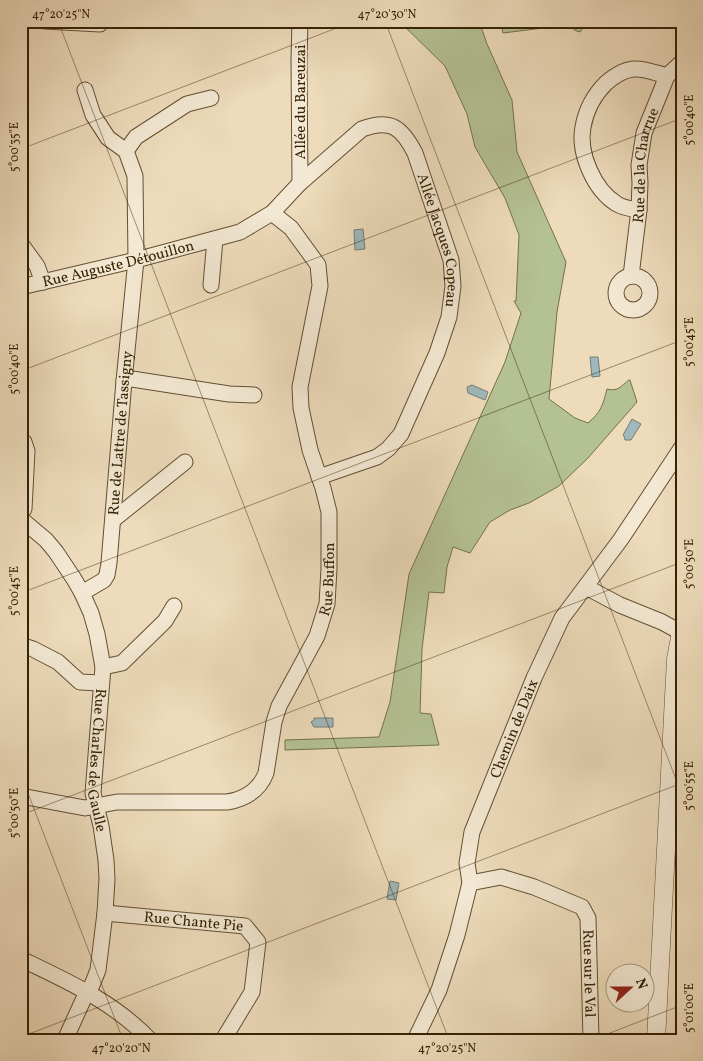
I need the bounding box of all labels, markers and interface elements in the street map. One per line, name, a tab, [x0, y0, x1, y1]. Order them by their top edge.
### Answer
text: 47°20'25"N	[32, 7, 90, 23]
text: 47°20'30"N	[358, 7, 417, 23]
street label: Allée du Bareuzai	[291, 45, 312, 159]
text: 5°00'40"E	[682, 94, 698, 146]
street label: Rue de la Charrue	[629, 105, 665, 224]
text: 5°00'35"E	[7, 122, 23, 172]
street label: Allée Jacques Copeau	[411, 171, 462, 308]
street label: Rue Auguste Détouillon	[41, 236, 197, 294]
text: 5°00'45"E	[682, 317, 698, 367]
text: 5°00'40"E	[7, 343, 23, 395]
street label: Rue de Lattre de Tassigny	[104, 350, 139, 516]
text: 5°00'50"E	[682, 539, 698, 589]
street label: Rue Buffon	[315, 543, 341, 619]
text: 5°00'45"E	[7, 566, 23, 616]
street label: Chemin de Daix	[486, 676, 544, 782]
street label: Rue Charles de Gaulle	[81, 688, 111, 833]
text: 5°00'55"E	[682, 761, 698, 811]
text: 5°00'50"E	[7, 788, 23, 838]
street label: Rue Chante Pie	[143, 908, 244, 938]
street label: Rue sur le Val	[576, 929, 599, 1018]
north arrow	[606, 964, 656, 1014]
text: N	[630, 976, 651, 992]
text: 5°01'00"E	[682, 983, 698, 1033]
text: 47°20'20"N	[91, 1041, 151, 1057]
text: 47°20'25"N	[418, 1041, 476, 1057]

